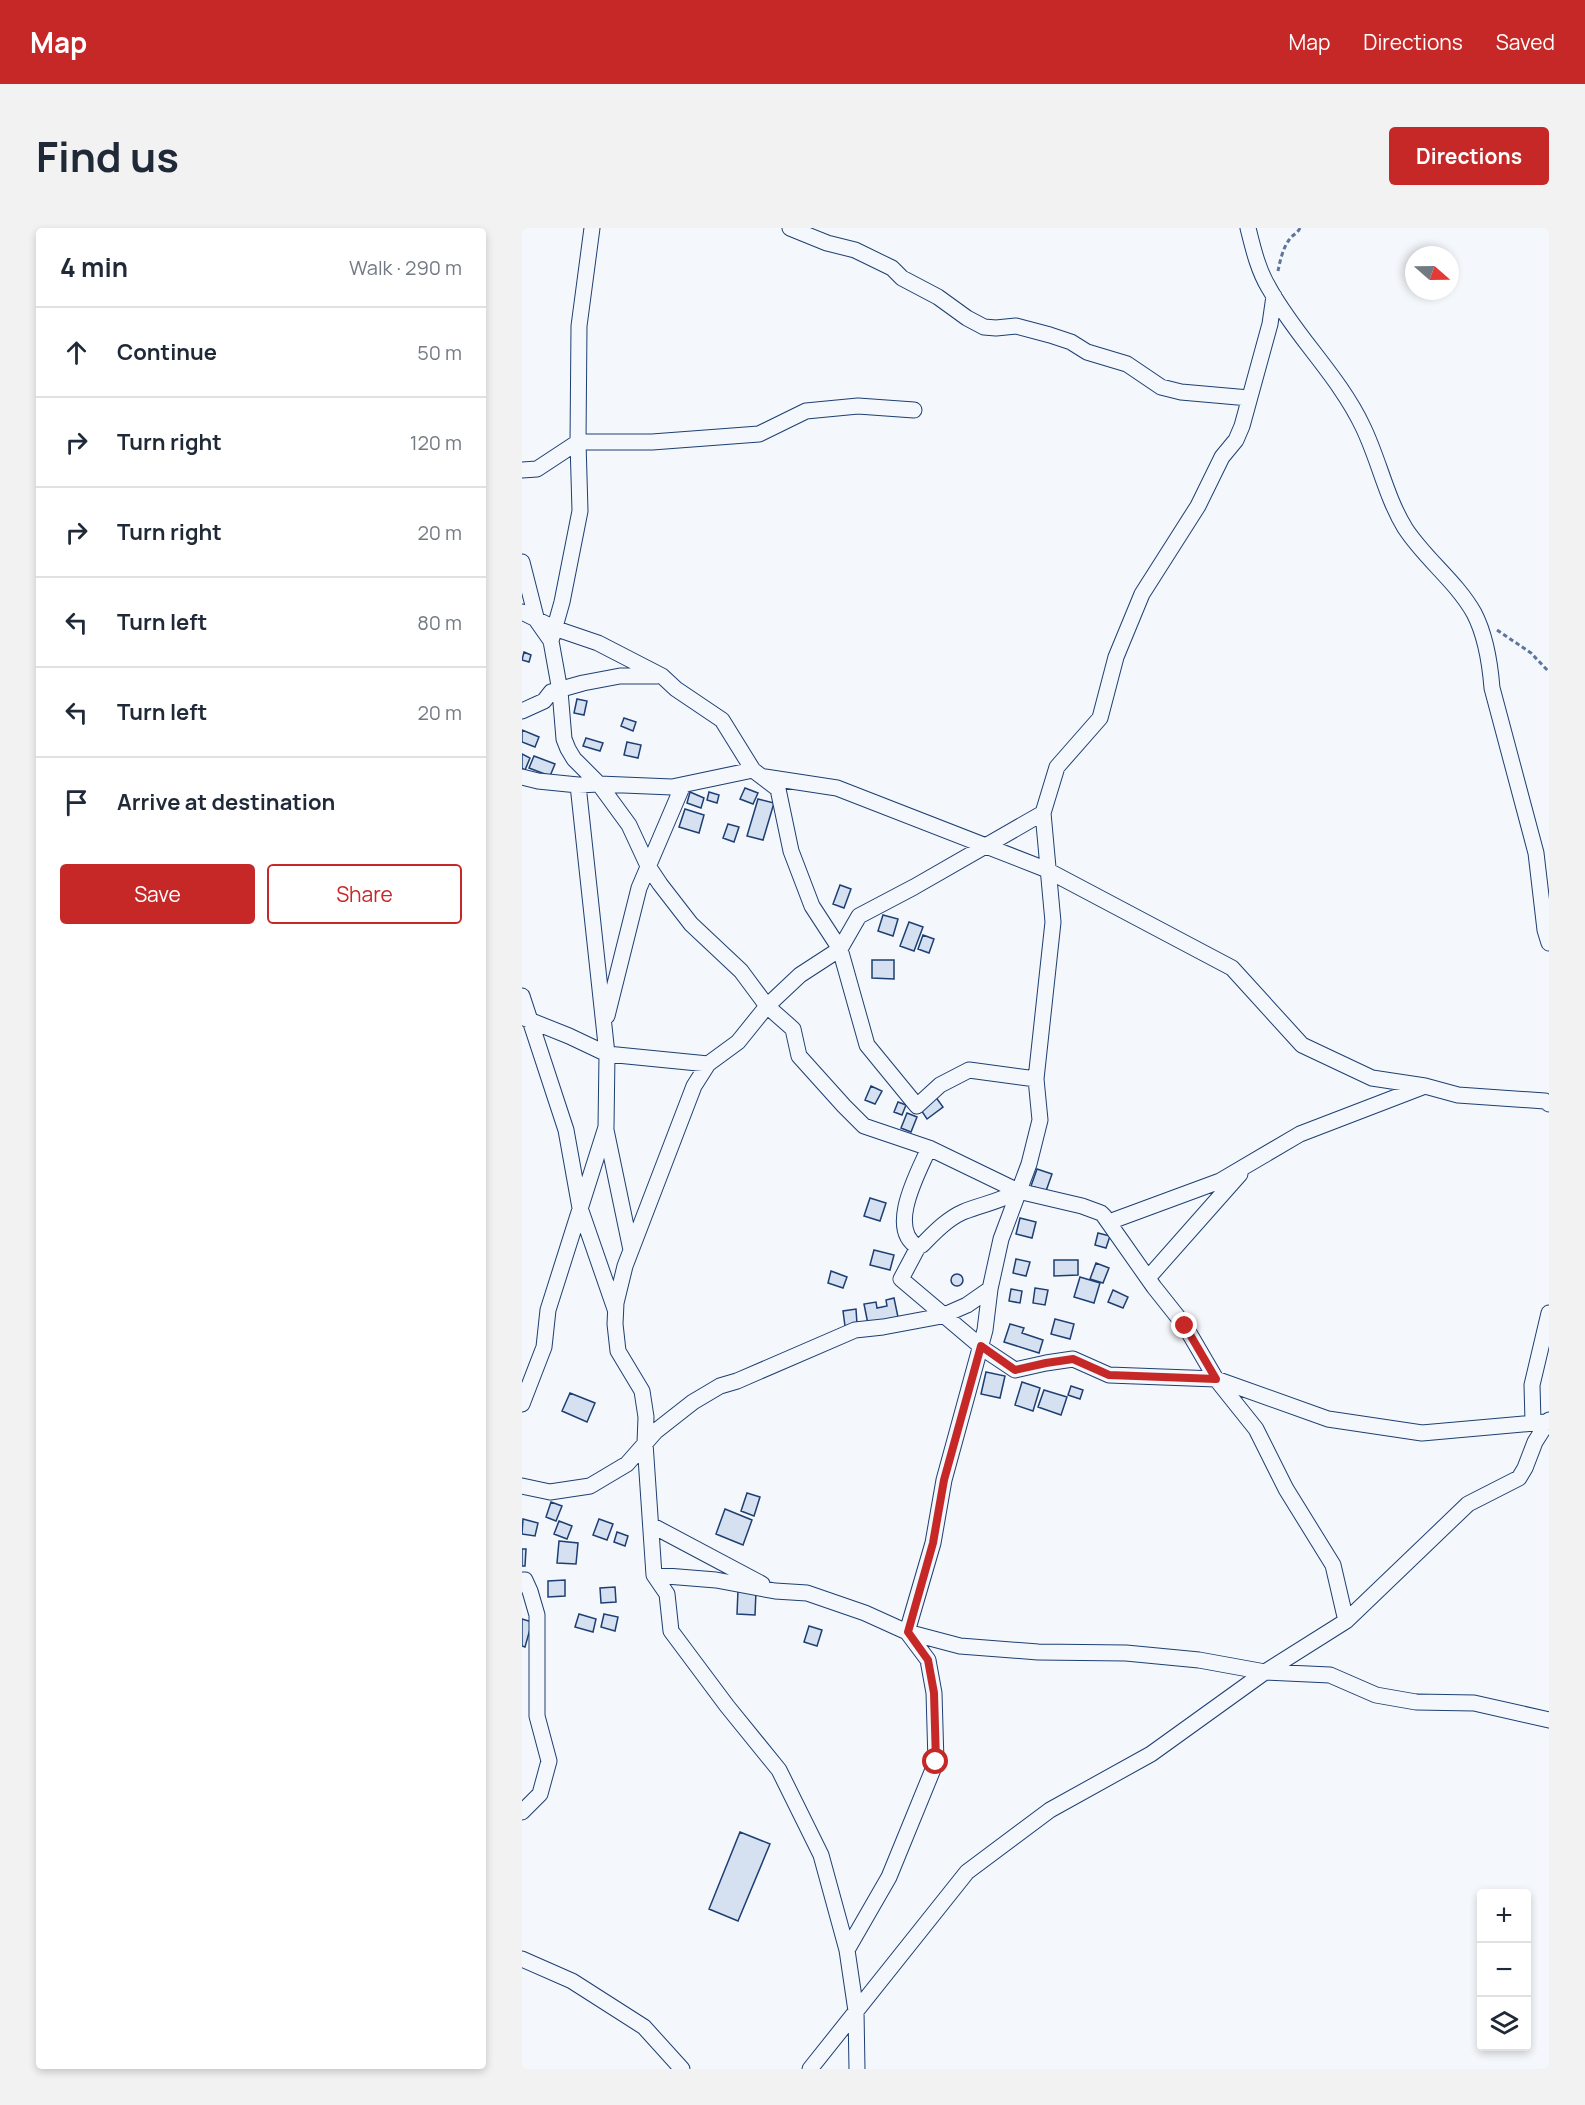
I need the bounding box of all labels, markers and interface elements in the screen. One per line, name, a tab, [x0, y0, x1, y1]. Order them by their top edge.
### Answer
text: Map	[30, 23, 87, 61]
text: Map	[1289, 28, 1330, 56]
text: Directions	[1363, 28, 1463, 56]
text: Saved	[1496, 28, 1555, 56]
text: Find us	[36, 127, 179, 185]
button: Directions	[1389, 127, 1549, 185]
north arrow	[1405, 246, 1459, 300]
text: 4 min	[60, 249, 128, 285]
text: Walk · 290 m	[349, 254, 462, 281]
icon: ahead	[60, 336, 93, 369]
text: Continue	[117, 337, 217, 367]
text: 50 m	[417, 339, 462, 366]
icon: right	[60, 426, 93, 459]
text: Turn right	[117, 427, 222, 457]
text: 120 m	[410, 429, 462, 456]
icon: right	[60, 516, 93, 549]
text: Turn right	[117, 517, 222, 547]
text: 20 m	[417, 519, 462, 546]
icon: left	[60, 606, 93, 639]
text: Turn left	[117, 607, 207, 637]
text: 80 m	[417, 609, 462, 636]
icon: left	[60, 696, 93, 729]
text: Turn left	[117, 697, 207, 727]
text: 20 m	[417, 699, 462, 726]
icon: arrive	[60, 786, 93, 819]
text: Arrive at destination	[117, 787, 335, 817]
button: Save	[60, 864, 255, 924]
button: Share	[267, 864, 462, 924]
route end	[1171, 1312, 1197, 1338]
route start	[922, 1748, 948, 1774]
map controls	[1477, 1889, 1531, 2051]
button: +	[1477, 1889, 1531, 1943]
button: −	[1477, 1943, 1531, 1997]
button: layers	[1477, 1997, 1531, 2051]

